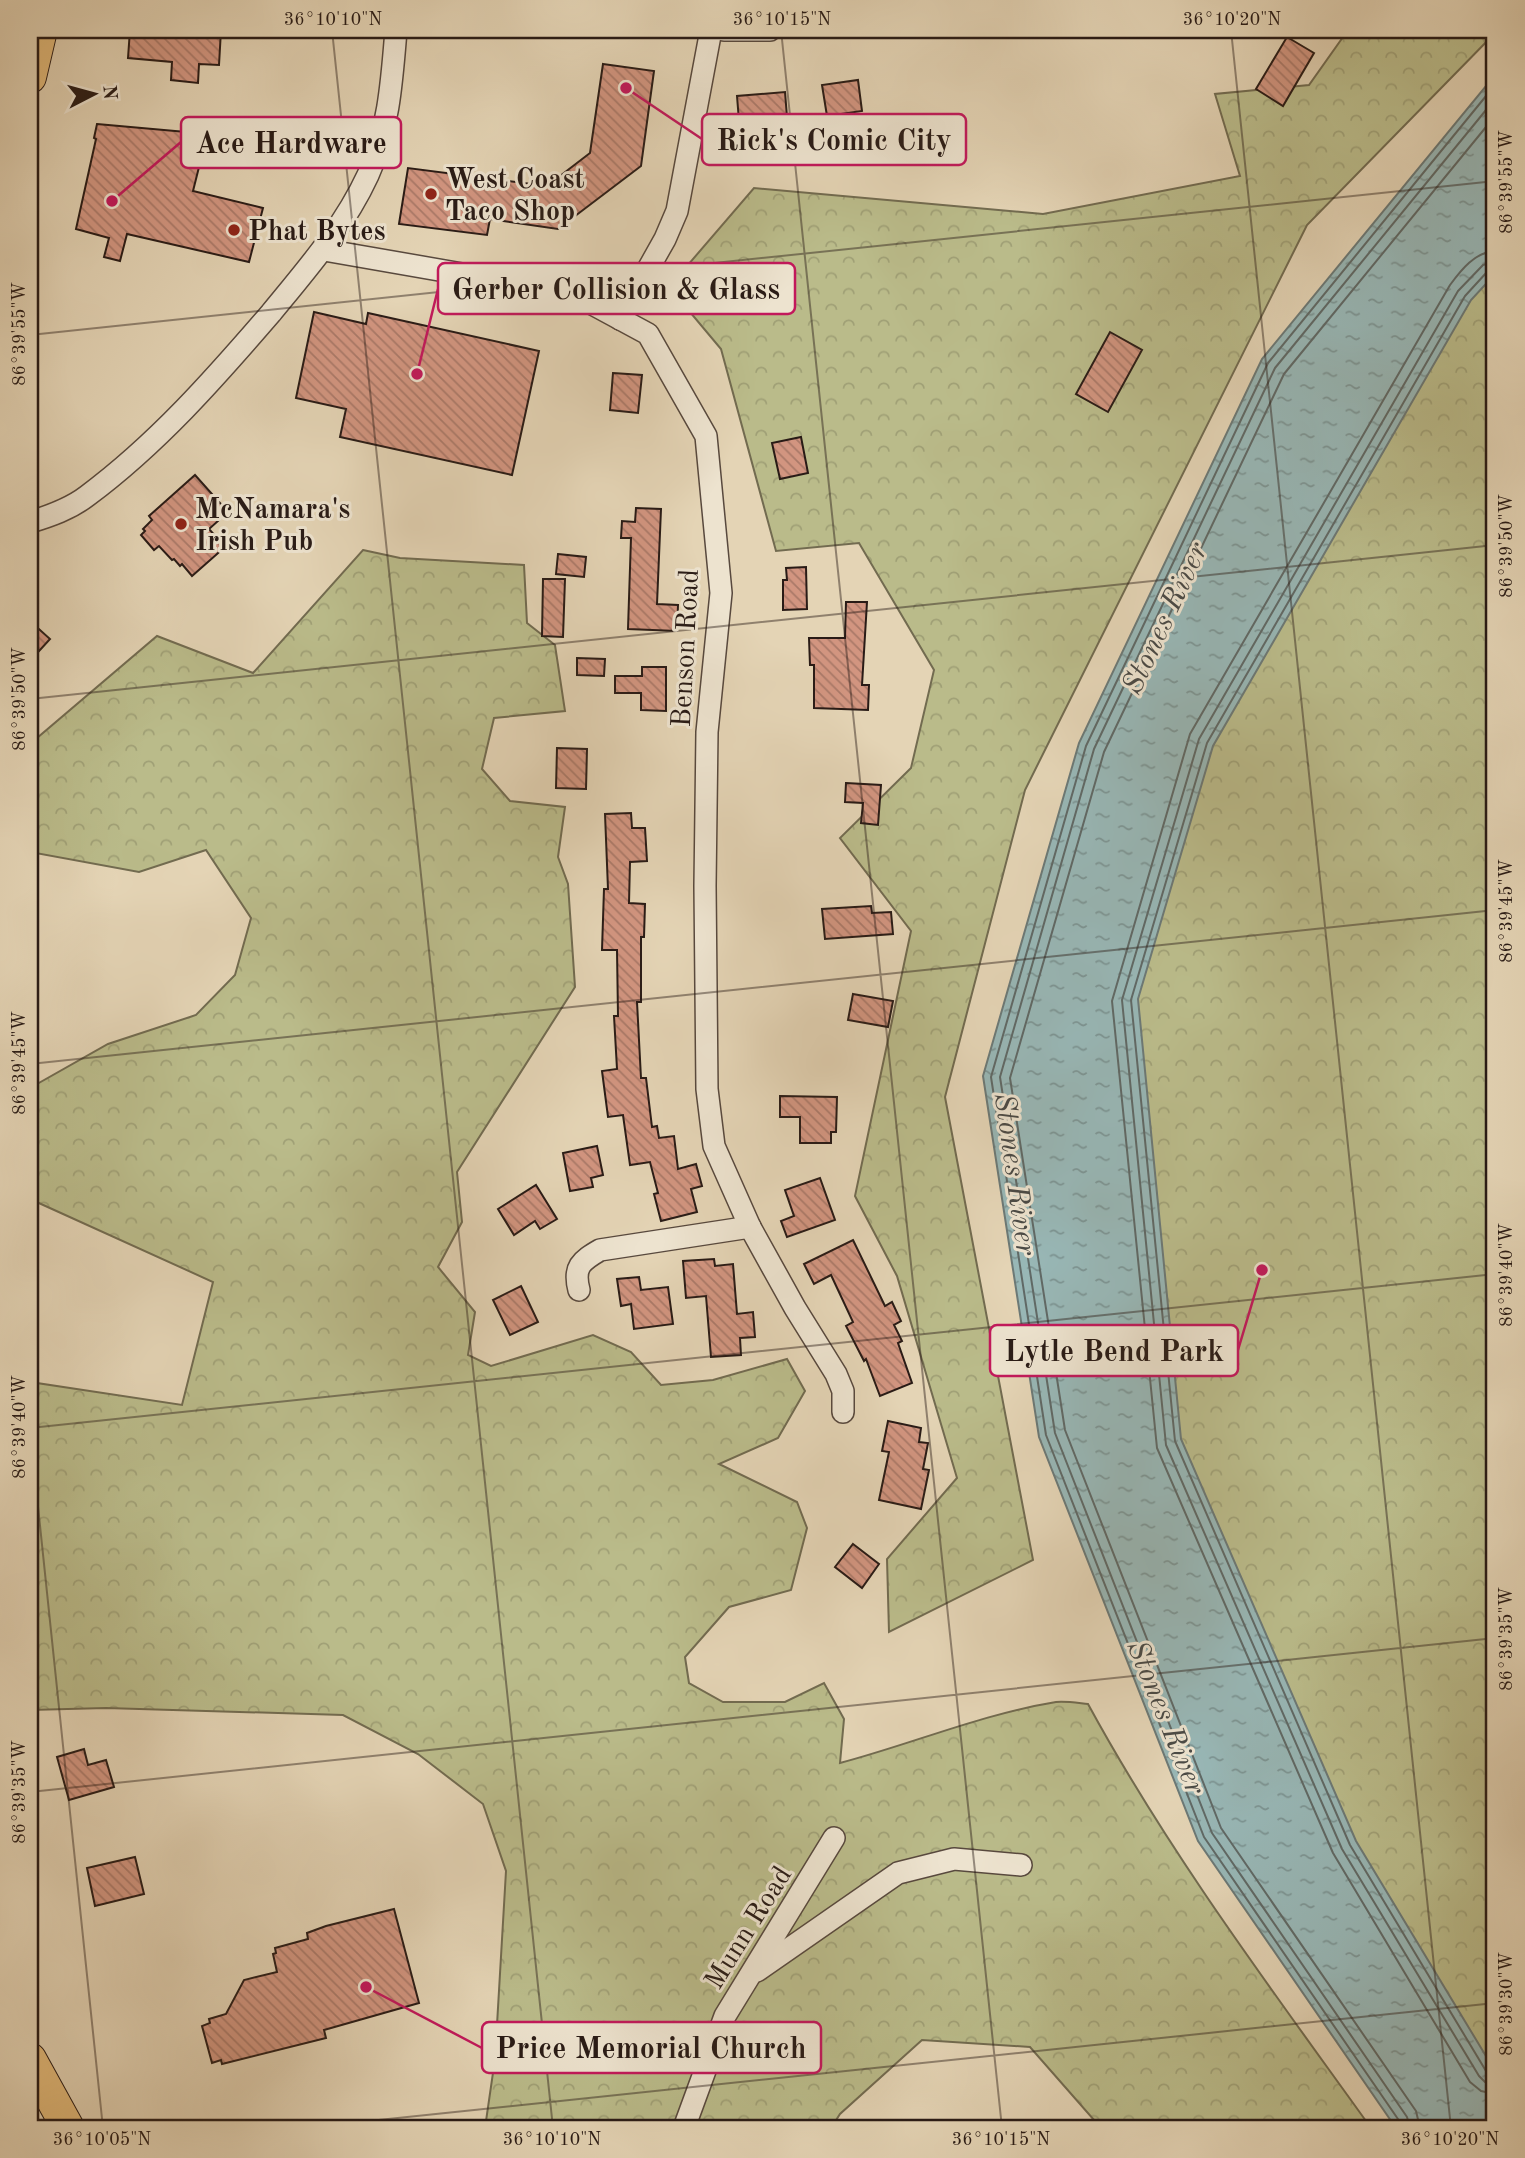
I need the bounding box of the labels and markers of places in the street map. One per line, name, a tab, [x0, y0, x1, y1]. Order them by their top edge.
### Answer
callout: Rick's Comic City	[702, 114, 966, 165]
callout: Ace Hardware	[181, 117, 401, 168]
place label: West Coast Taco Shop	[445, 167, 585, 227]
marker: West Coast Taco Shop	[423, 186, 439, 202]
place label: Phat Bytes	[248, 219, 386, 247]
marker: Phat Bytes	[226, 222, 242, 238]
callout: Gerber Collision & Glass	[438, 263, 795, 314]
place label: McNamara's Irish Pub	[195, 497, 350, 557]
marker: McNamara's Irish Pub	[173, 516, 189, 532]
callout: Lytle Bend Park	[990, 1325, 1238, 1376]
callout: Price Memorial Church	[482, 2022, 821, 2073]

